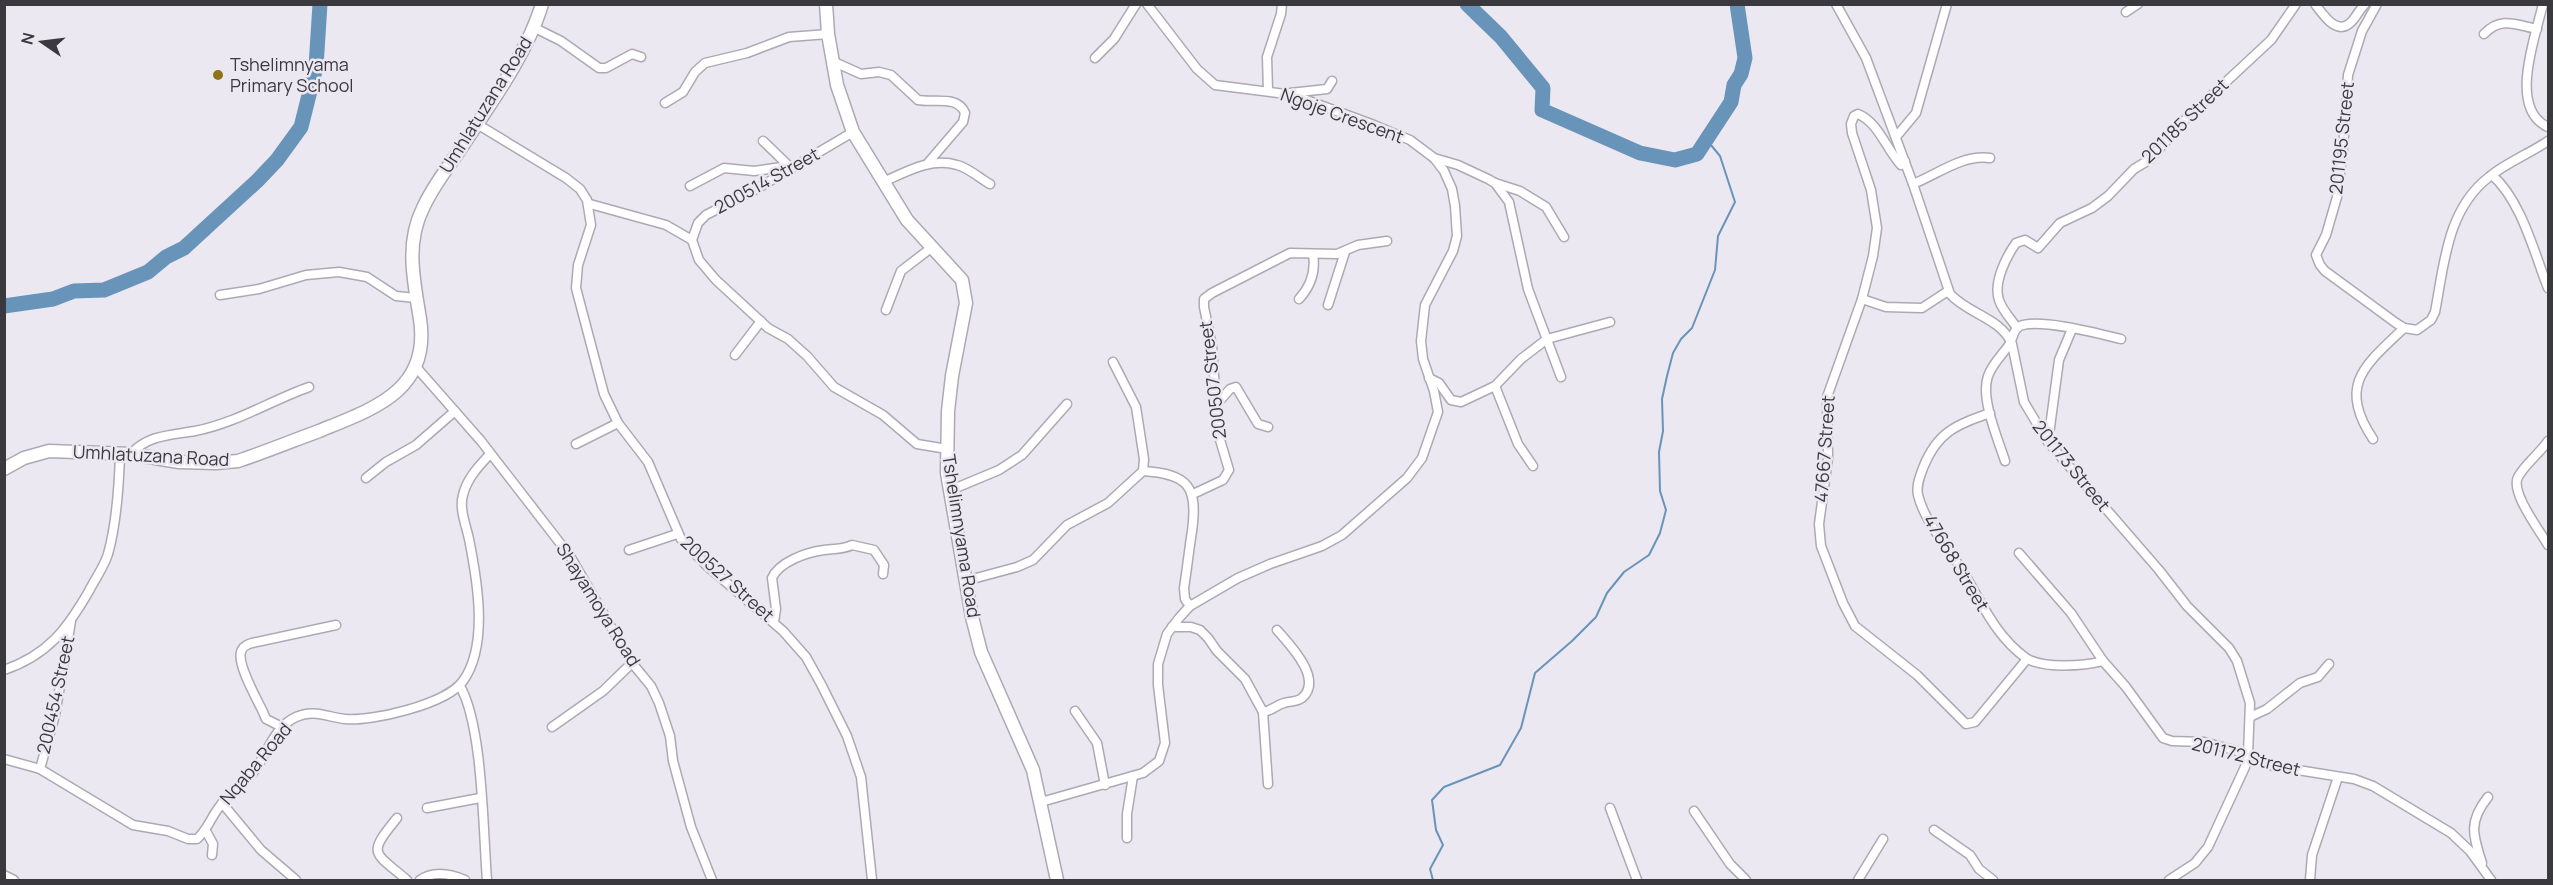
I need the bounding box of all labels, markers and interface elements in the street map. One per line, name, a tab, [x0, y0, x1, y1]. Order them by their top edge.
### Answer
north arrow	[12, 12, 72, 72]
text: N	[15, 30, 40, 47]
street label: Umhlatuzana Road	[433, 32, 537, 177]
place label: Tshelimnyama Primary School	[230, 52, 354, 97]
marker: Tshelimnyama Primary School	[211, 68, 225, 82]
street label: 201185 Street	[2135, 73, 2233, 168]
street label: 201195 Street	[2323, 80, 2359, 195]
street label: Ngoje Crescent	[1278, 82, 1407, 148]
street label: 200514 Street	[710, 141, 823, 219]
street label: 200507 Street	[1193, 320, 1231, 441]
street label: 47667 Street	[1808, 394, 1840, 503]
street label: 201173 Street	[2028, 415, 2116, 516]
street label: Umhlatuzana Road	[72, 439, 230, 471]
street label: Tshelimnyama Road	[937, 452, 987, 619]
street label: 47668 Street	[1919, 510, 1995, 615]
street label: 200527 Street	[676, 530, 779, 627]
street label: Shayamoya Road	[551, 538, 646, 671]
street label: 200454 Street	[31, 633, 79, 756]
street label: Nqaba Road	[214, 717, 297, 809]
street label: 201172 Street	[2189, 731, 2303, 781]

